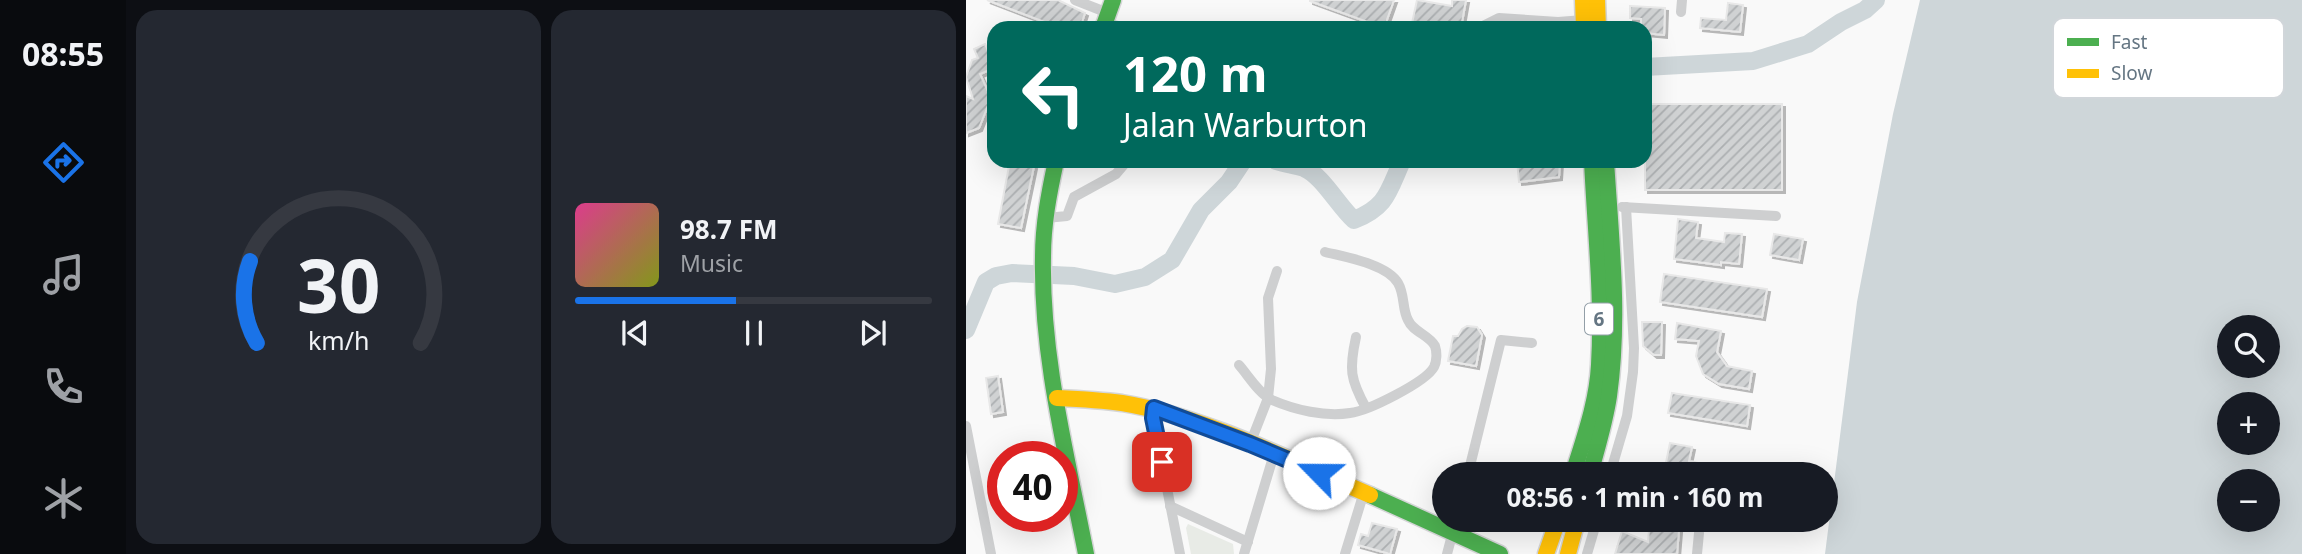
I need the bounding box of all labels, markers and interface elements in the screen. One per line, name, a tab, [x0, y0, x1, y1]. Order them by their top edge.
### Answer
legend	[2053, 18, 2284, 98]
text: Fast	[2111, 29, 2148, 55]
text: 08:55	[22, 32, 104, 75]
text: 120 m	[1123, 40, 1268, 106]
icon: left	[1008, 49, 1099, 140]
text: Slow	[2111, 60, 2152, 86]
text: Jalan Warburton	[1123, 103, 1368, 146]
icon: directions	[39, 138, 88, 187]
text: 98.7 FM	[680, 211, 777, 247]
text: 30	[297, 235, 380, 334]
text: Music	[680, 247, 743, 279]
icon: music	[39, 250, 88, 299]
road number: 6	[1585, 304, 1613, 334]
icon: previous	[616, 314, 654, 352]
icon: pause	[735, 314, 773, 352]
icon: next	[854, 314, 892, 352]
map controls	[2217, 315, 2280, 532]
button: search	[2217, 315, 2280, 378]
text: km/h	[308, 323, 369, 357]
icon: phone	[39, 362, 88, 411]
button: +	[2217, 392, 2280, 455]
pin	[1132, 432, 1192, 492]
position arrow	[1282, 436, 1356, 510]
speed limit sign: 40	[987, 441, 1078, 532]
icon: arrive	[1143, 443, 1181, 481]
button: −	[2217, 469, 2280, 532]
icon: climate	[39, 474, 88, 523]
text: 08:56 · 1 min · 160 m	[1507, 479, 1763, 515]

